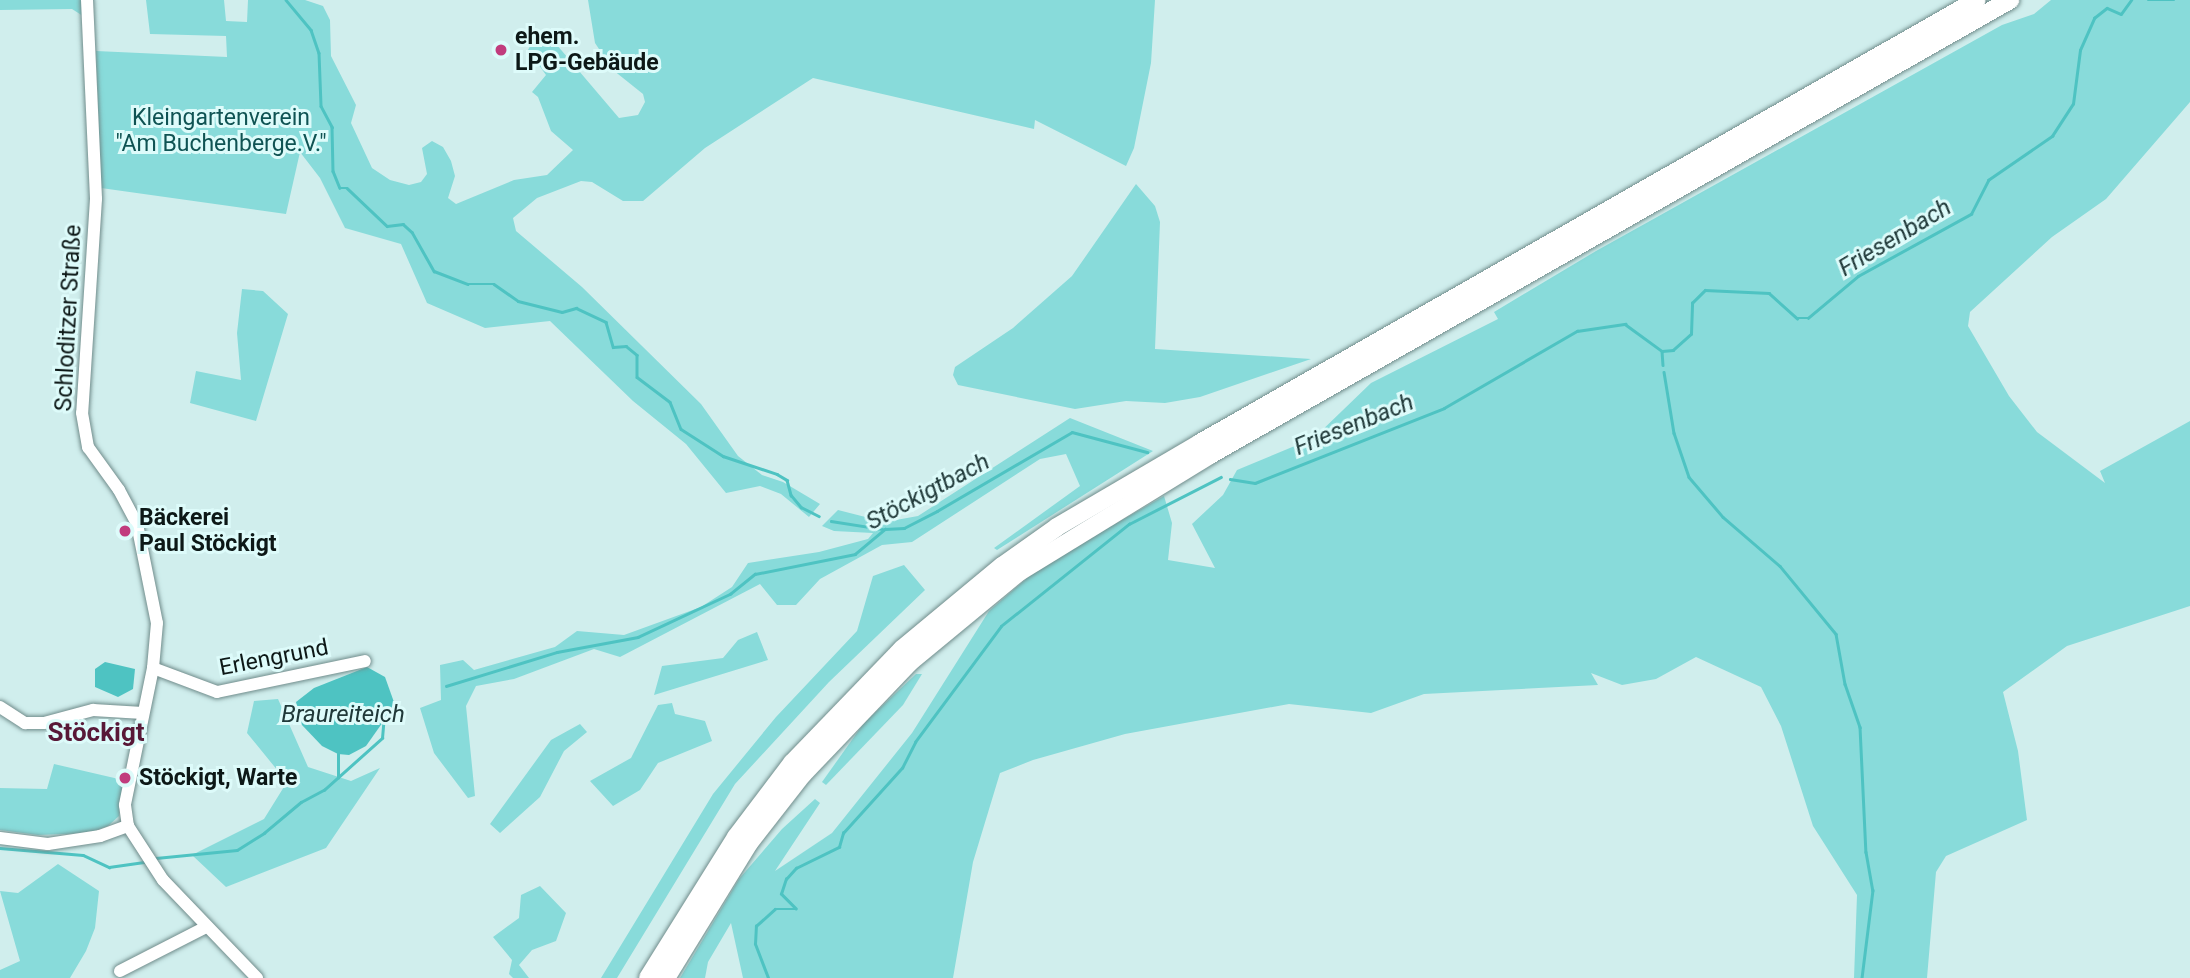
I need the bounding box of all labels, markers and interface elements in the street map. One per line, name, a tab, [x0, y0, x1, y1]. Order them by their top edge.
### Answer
place label: ehem. LPG-Gebäude	[515, 23, 659, 77]
marker: ehem. LPG-Gebäude	[493, 42, 509, 58]
park label: Kleingartenverein "Am Buchenberge.V."	[115, 104, 327, 158]
water label: Friesenbach	[1833, 193, 1957, 283]
street label: Schloditzer Straße	[50, 224, 88, 412]
water label: Friesenbach	[1290, 388, 1418, 462]
water label: Stöckigtbach	[861, 447, 995, 537]
place label: Bäckerei Paul Stöckigt	[139, 504, 277, 558]
marker: Bäckerei Paul Stöckigt	[117, 523, 133, 539]
street label: Erlengrund	[217, 634, 331, 682]
water label: Braureiteich	[281, 701, 405, 729]
district label: Stöckigt	[47, 717, 145, 749]
place label: Stöckigt, Warte	[139, 764, 298, 792]
marker: Stöckigt, Warte	[117, 770, 133, 786]

